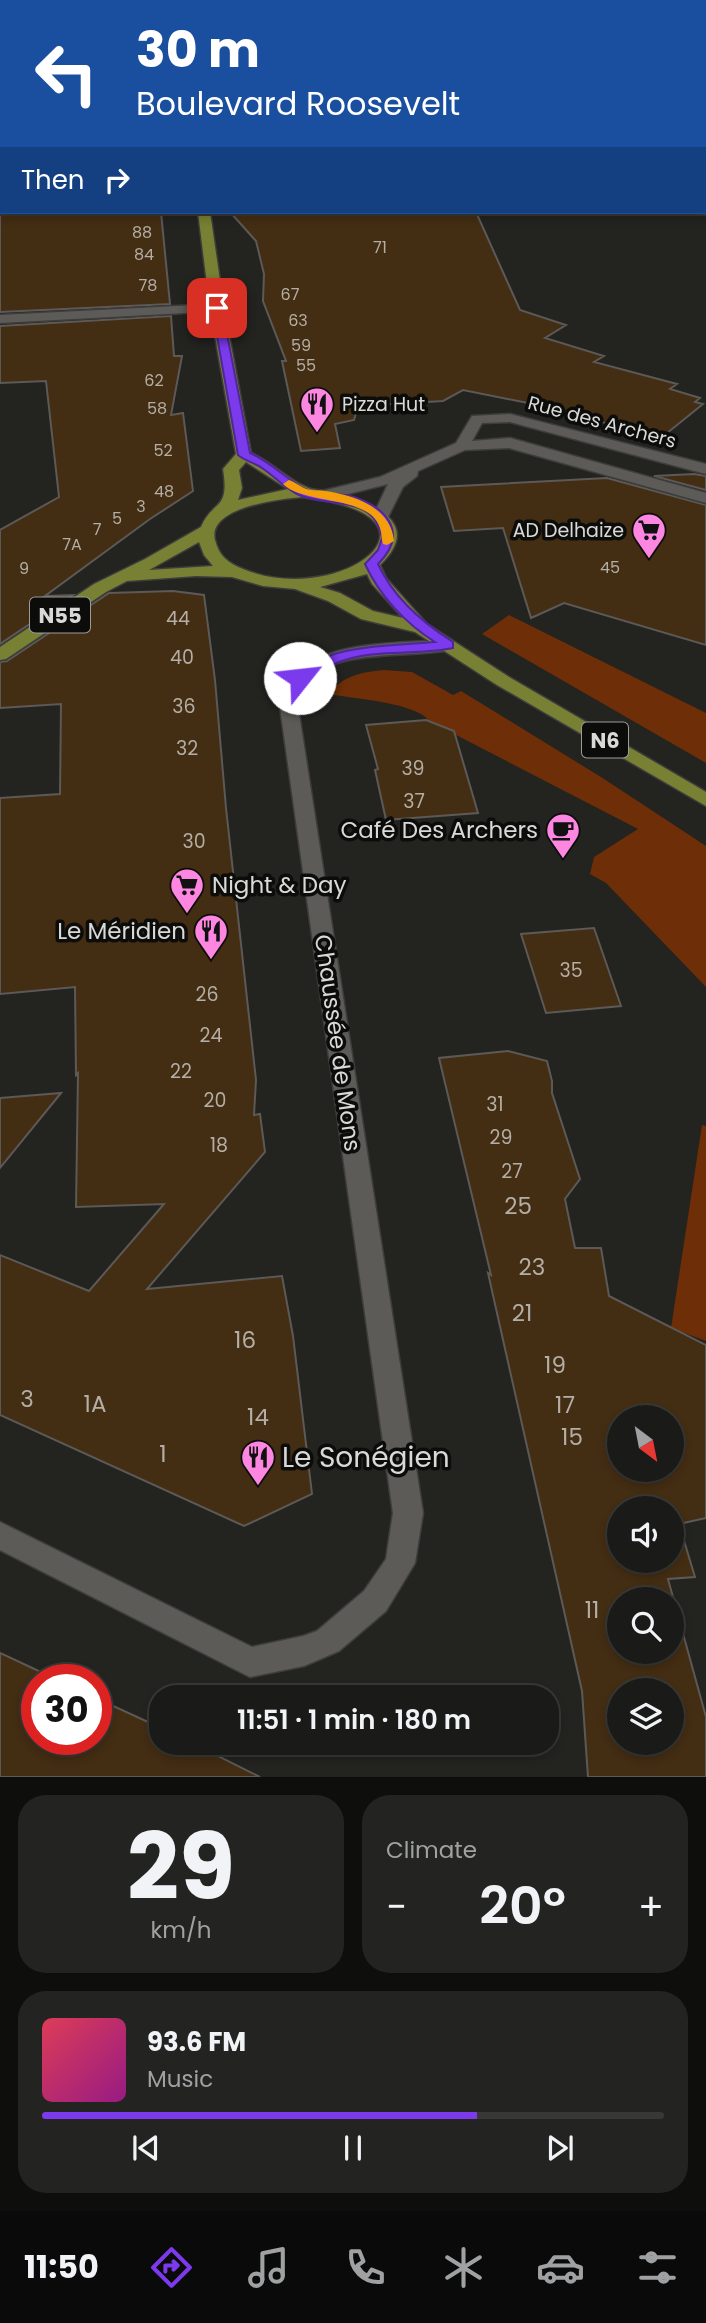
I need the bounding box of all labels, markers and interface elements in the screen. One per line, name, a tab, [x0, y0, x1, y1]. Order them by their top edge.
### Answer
text: 30 m	[136, 16, 260, 84]
icon: left	[21, 28, 112, 119]
text: Boulevard Roosevelt	[136, 81, 460, 126]
icon: right	[98, 161, 136, 199]
text: Then	[21, 162, 84, 198]
house number: 88	[132, 221, 152, 244]
house number: 71	[373, 236, 387, 259]
house number: 84	[134, 243, 154, 266]
house number: 78	[139, 274, 157, 297]
pin	[187, 278, 247, 338]
house number: 67	[281, 283, 300, 306]
icon: arrive	[198, 289, 236, 327]
house number: 63	[288, 309, 308, 332]
house number: 59	[291, 334, 311, 357]
house number: 55	[296, 354, 316, 377]
house number: 62	[144, 369, 164, 392]
restaurant icon: Pizza Hut	[298, 385, 336, 434]
street label: Rue des Archers	[525, 389, 679, 455]
place label: Pizza Hut	[342, 391, 425, 418]
house number: 58	[147, 397, 167, 420]
house number: 52	[153, 439, 173, 462]
house number: 48	[154, 480, 174, 503]
house number: 3	[136, 495, 146, 518]
house number: 5	[112, 507, 122, 530]
supermarket icon: AD Delhaize	[630, 511, 668, 560]
place label: AD Delhaize	[513, 517, 624, 544]
house number: 7	[93, 518, 102, 541]
house number: 7A	[62, 533, 82, 556]
house number: 45	[600, 556, 620, 579]
house number: 9	[19, 557, 29, 580]
road number: N55	[30, 598, 90, 632]
house number: 44	[166, 605, 190, 632]
position arrow	[263, 641, 337, 715]
house number: 40	[170, 644, 194, 671]
house number: 36	[172, 693, 196, 720]
road number: N6	[582, 722, 628, 758]
house number: 32	[176, 735, 198, 762]
house number: 39	[401, 755, 425, 782]
house number: 37	[403, 788, 425, 815]
cafe icon: Café Des Archers	[544, 811, 582, 860]
place label: Café Des Archers	[340, 814, 538, 846]
house number: 30	[182, 828, 206, 855]
supermarket icon: Night & Day	[168, 866, 206, 915]
place label: Night & Day	[212, 869, 347, 901]
restaurant icon: Le Méridien	[192, 912, 230, 961]
place label: Le Méridien	[57, 915, 186, 947]
street label: Chaussée de Mons	[307, 933, 369, 1153]
house number: 35	[559, 957, 583, 984]
house number: 26	[196, 981, 219, 1008]
house number: 24	[200, 1022, 222, 1049]
house number: 22	[170, 1058, 192, 1085]
house number: 20	[204, 1087, 226, 1114]
house number: 31	[486, 1091, 504, 1118]
house number: 29	[490, 1124, 512, 1151]
house number: 18	[210, 1132, 228, 1159]
house number: 27	[501, 1158, 523, 1185]
house number: 25	[504, 1190, 532, 1222]
house number: 23	[519, 1251, 545, 1283]
house number: 21	[512, 1297, 532, 1329]
house number: 16	[234, 1324, 256, 1356]
house number: 19	[544, 1349, 566, 1381]
house number: 3	[20, 1383, 34, 1415]
house number: 1A	[84, 1388, 106, 1420]
house number: 17	[555, 1389, 575, 1421]
house number: 14	[247, 1401, 269, 1433]
north arrow	[607, 1405, 684, 1482]
map controls	[607, 1405, 684, 1755]
house number: 15	[561, 1421, 583, 1453]
house number: 1	[159, 1438, 167, 1470]
restaurant icon: Le Sonégien	[239, 1438, 277, 1487]
place label: Le Sonégien	[282, 1438, 450, 1477]
button: sound	[607, 1496, 684, 1573]
button: search	[607, 1587, 684, 1664]
house number: 11	[585, 1594, 599, 1626]
speed limit sign: 30	[21, 1664, 112, 1755]
button: layers	[607, 1678, 684, 1755]
text: 11:51 · 1 min · 180 m	[237, 1702, 471, 1738]
text: 29	[127, 1803, 235, 1931]
text: Climate	[386, 1834, 477, 1866]
text: 20°	[479, 1869, 566, 1942]
text: −	[386, 1880, 407, 1933]
text: +	[638, 1880, 664, 1933]
text: km/h	[150, 1914, 212, 1946]
text: 93.6 FM	[147, 2024, 246, 2060]
text: Music	[147, 2063, 213, 2095]
icon: previous	[127, 2129, 165, 2167]
icon: pause	[334, 2129, 372, 2167]
icon: next	[541, 2129, 579, 2167]
icon: directions	[147, 2243, 196, 2292]
icon: music	[244, 2243, 293, 2292]
icon: phone	[341, 2243, 390, 2292]
icon: climate	[439, 2243, 488, 2292]
icon: car	[536, 2243, 585, 2292]
icon: filters	[633, 2243, 682, 2292]
text: 11:50	[24, 2244, 99, 2289]

